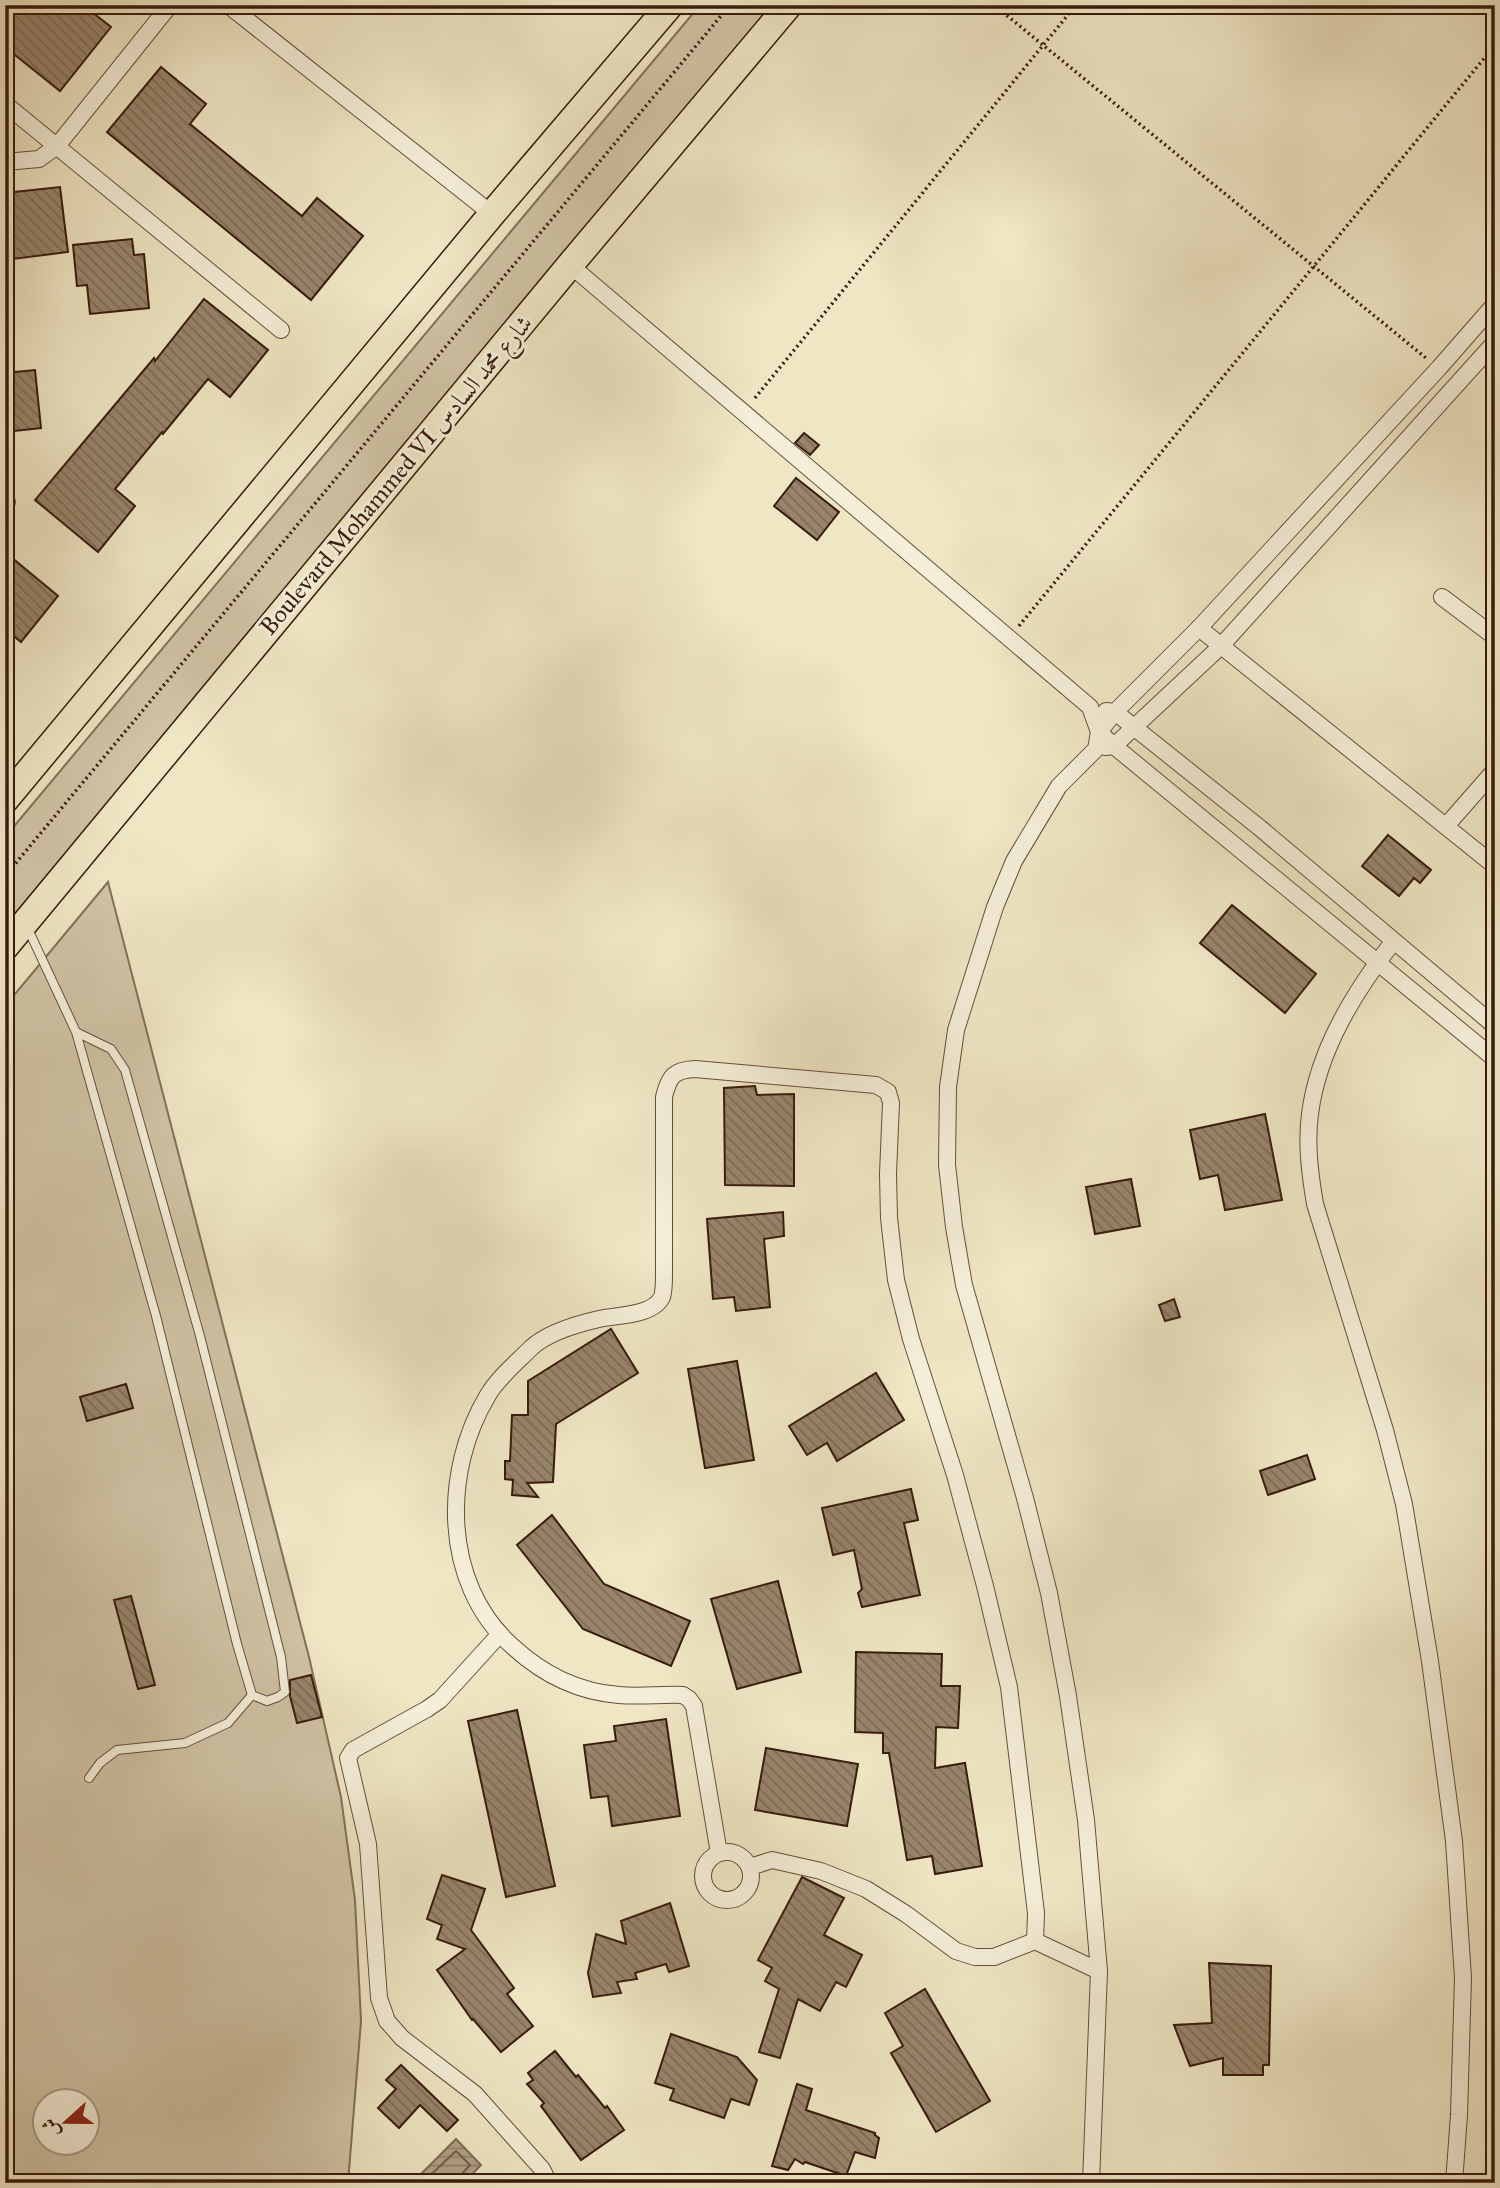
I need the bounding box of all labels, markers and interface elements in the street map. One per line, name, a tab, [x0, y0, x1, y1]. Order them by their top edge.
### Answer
street label: Boulevard Mohammed VI شارع محمد السادس	[253, 309, 543, 644]
north arrow	[32, 2086, 102, 2156]
text: ش	[36, 2115, 65, 2141]

